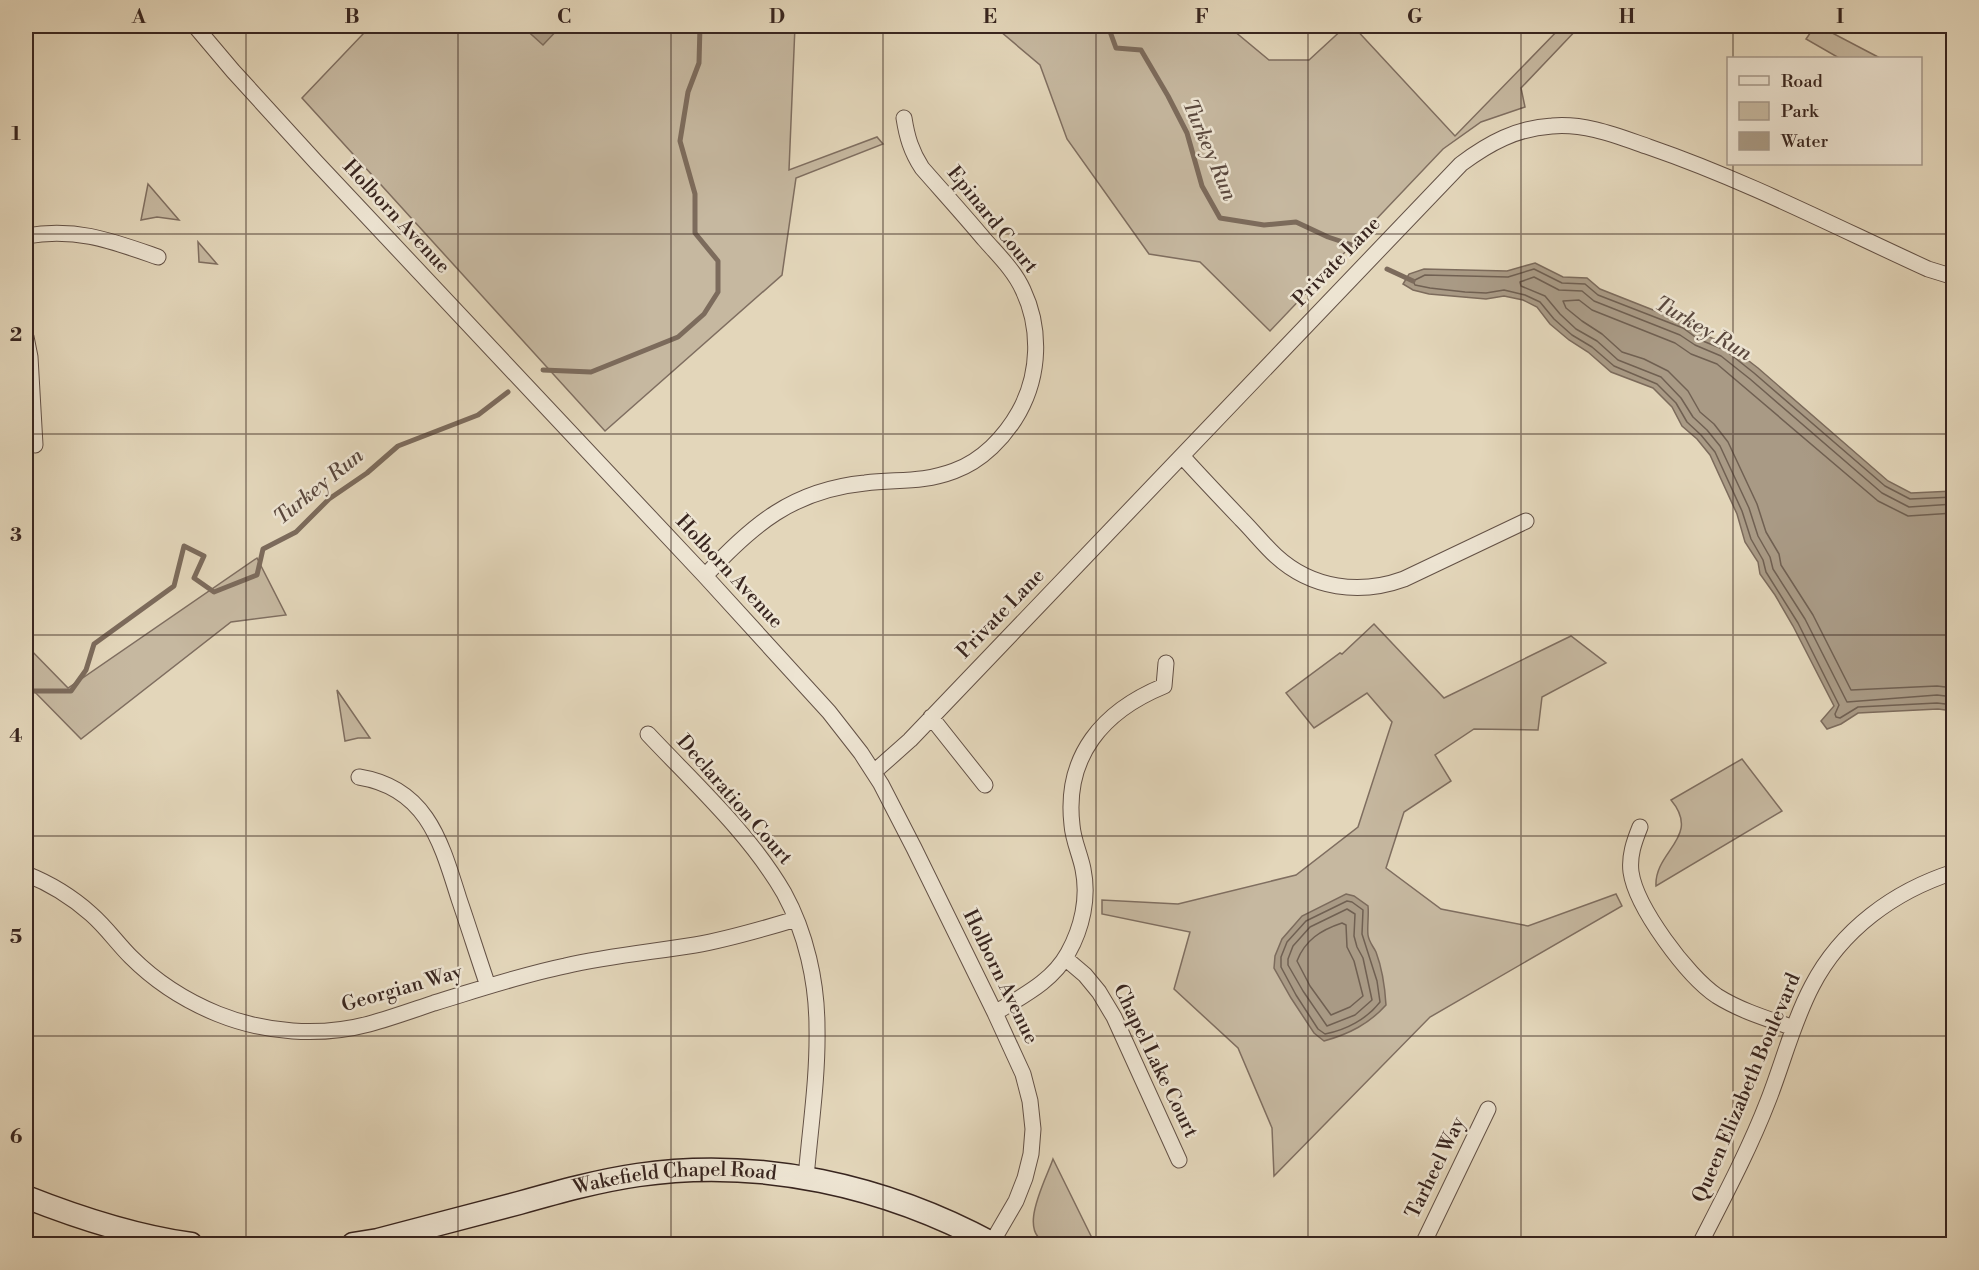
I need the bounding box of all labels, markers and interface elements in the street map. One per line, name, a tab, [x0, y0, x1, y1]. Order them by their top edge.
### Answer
text: A	[131, 5, 147, 30]
text: B	[344, 5, 360, 30]
text: C	[557, 5, 571, 30]
text: D	[769, 5, 785, 30]
text: E	[983, 5, 997, 30]
text: F	[1195, 5, 1209, 30]
text: G	[1407, 5, 1423, 30]
text: H	[1619, 5, 1636, 30]
text: I	[1836, 5, 1844, 30]
legend	[1727, 57, 1922, 165]
text: Road	[1781, 70, 1824, 93]
water label: Turkey Run	[1176, 95, 1242, 205]
text: Park	[1781, 100, 1820, 123]
text: 1	[11, 122, 21, 147]
text: Water	[1780, 130, 1829, 153]
street label: Holborn Avenue	[337, 155, 455, 279]
street label: Epinard Court	[941, 161, 1043, 279]
street label: Private Lane	[1288, 212, 1386, 312]
water label: Turkey Run	[1650, 291, 1756, 367]
text: 2	[10, 323, 22, 348]
water label: Turkey Run	[269, 443, 369, 531]
street label: Holborn Avenue	[670, 510, 788, 634]
text: 3	[10, 523, 22, 548]
street label: Private Lane	[952, 564, 1050, 664]
text: 4	[9, 724, 23, 749]
street label: Declaration Court	[671, 730, 797, 870]
street label: Holborn Avenue	[957, 906, 1043, 1048]
text: 5	[10, 925, 22, 950]
street label: Georgian Way	[339, 960, 465, 1018]
street label: Queen Elizabeth Boulevard	[1687, 969, 1807, 1206]
street label: Chapel Lake Court	[1107, 980, 1203, 1142]
street label: Tarheel Way	[1401, 1113, 1471, 1223]
text: 6	[10, 1125, 23, 1150]
street label: Wakefield Chapel Road	[569, 1157, 779, 1201]

